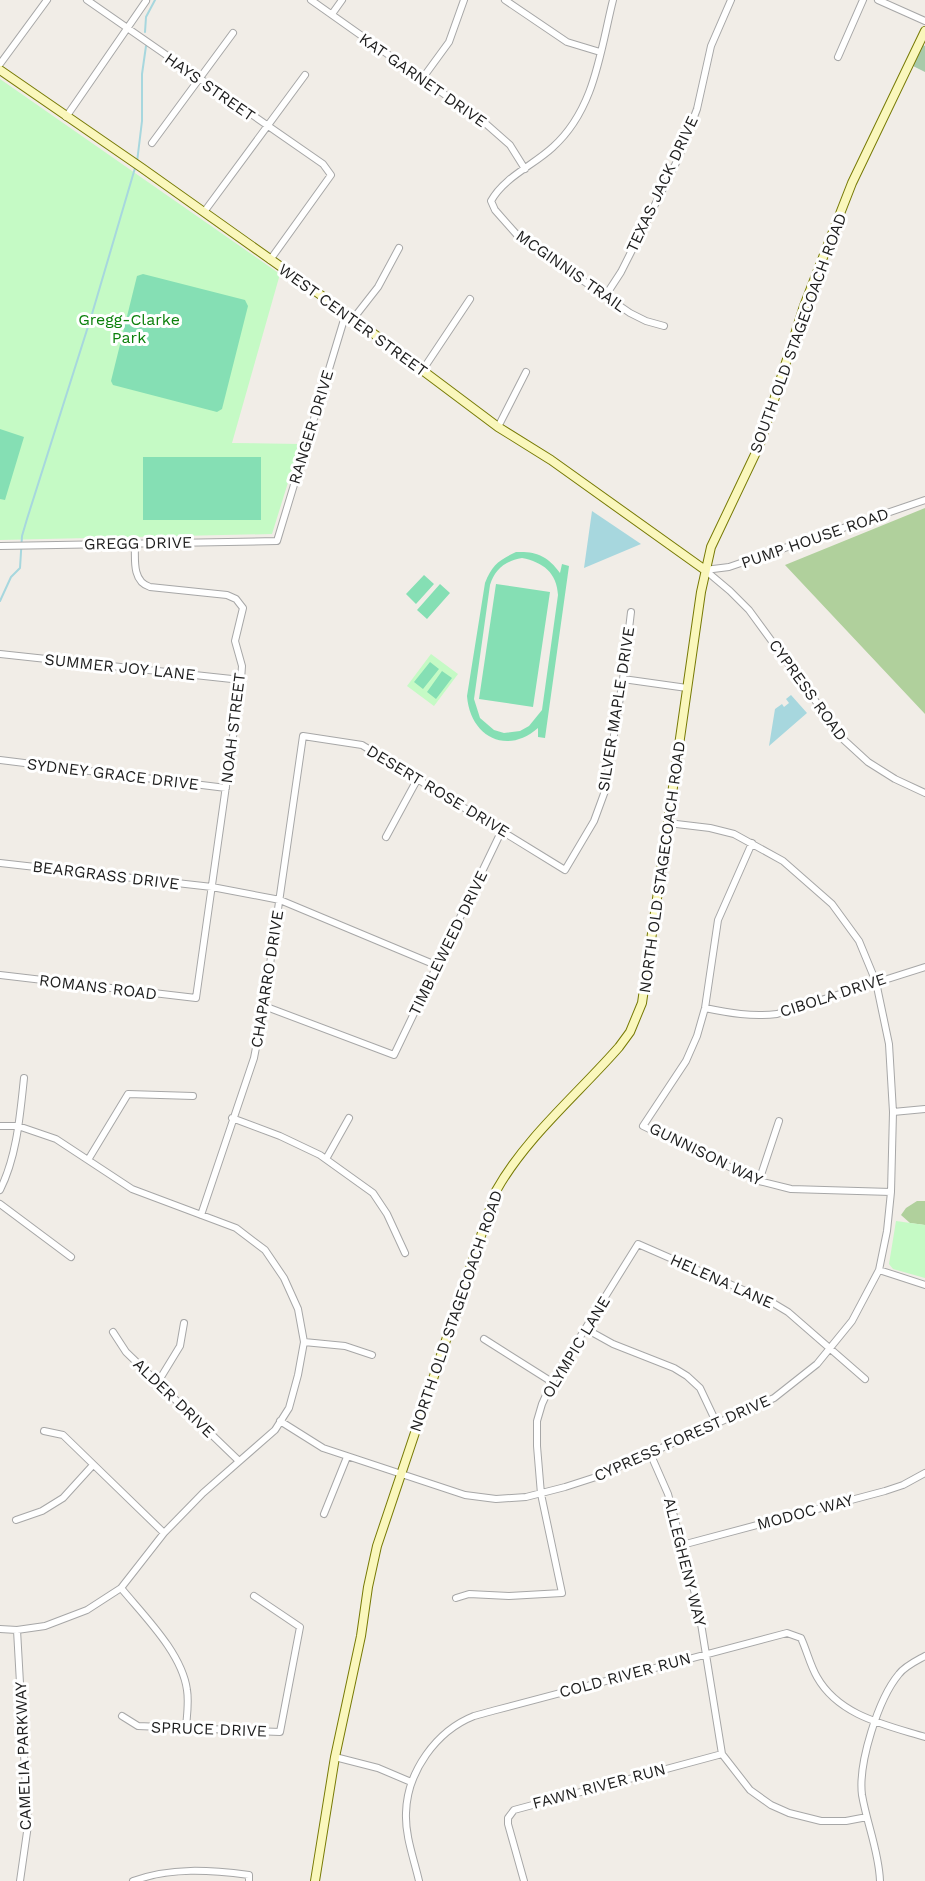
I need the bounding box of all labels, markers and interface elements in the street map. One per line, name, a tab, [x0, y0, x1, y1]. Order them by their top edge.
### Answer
street label: KAT GARNET DRIVE	[356, 29, 490, 131]
street label: HAYS STREET	[161, 49, 259, 125]
street label: TEXAS JACK DRIVE	[622, 113, 702, 255]
street label: SOUTH OLD STAGECOACH ROAD	[746, 210, 850, 456]
street label: MCGINNIS TRAIL	[512, 226, 630, 316]
street label: WEST CENTER STREET	[275, 260, 431, 381]
park label: Gregg-Clarke Park	[78, 310, 180, 347]
street label: RANGER DRIVE	[285, 368, 337, 486]
street label: PUMP HOUSE ROAD	[739, 504, 891, 572]
street label: GREGG DRIVE	[84, 533, 192, 553]
street label: SILVER MAPLE DRIVE	[594, 625, 638, 793]
street label: CYPRESS ROAD	[765, 636, 851, 744]
street label: SUMMER JOY LANE	[44, 650, 196, 684]
street label: NOAH STREET	[217, 671, 249, 784]
street label: NORTH OLD STAGECOACH ROAD	[635, 740, 689, 994]
street label: DESERT ROSE DRIVE	[363, 741, 513, 841]
street label: SYDNEY GRACE DRIVE	[26, 754, 200, 794]
street label: BEARGRASS DRIVE	[31, 857, 181, 893]
street label: TIMBLEWEED DRIVE	[405, 868, 491, 1018]
street label: CHAPARRO DRIVE	[247, 909, 287, 1049]
street label: CIBOLA DRIVE	[777, 969, 889, 1021]
street label: ROMANS ROAD	[38, 970, 158, 1004]
street label: GUNNISON WAY	[646, 1118, 766, 1190]
street label: NORTH OLD STAGECOACH ROAD	[406, 1188, 506, 1434]
street label: HELENA LANE	[667, 1250, 777, 1312]
street label: OLYMPIC LANE	[538, 1293, 614, 1401]
street label: ALDER DRIVE	[129, 1355, 219, 1441]
street label: CYPRESS FOREST DRIVE	[591, 1391, 773, 1485]
street label: MODOC WAY	[755, 1490, 855, 1534]
street label: ALLEGHENY WAY	[660, 1496, 710, 1628]
street label: COLD RIVER RUN	[557, 1648, 693, 1702]
street label: CAMELIA PARKWAY	[11, 1681, 35, 1831]
street label: SPRUCE DRIVE	[151, 1717, 267, 1741]
street label: FAWN RIVER RUN	[530, 1759, 668, 1813]

